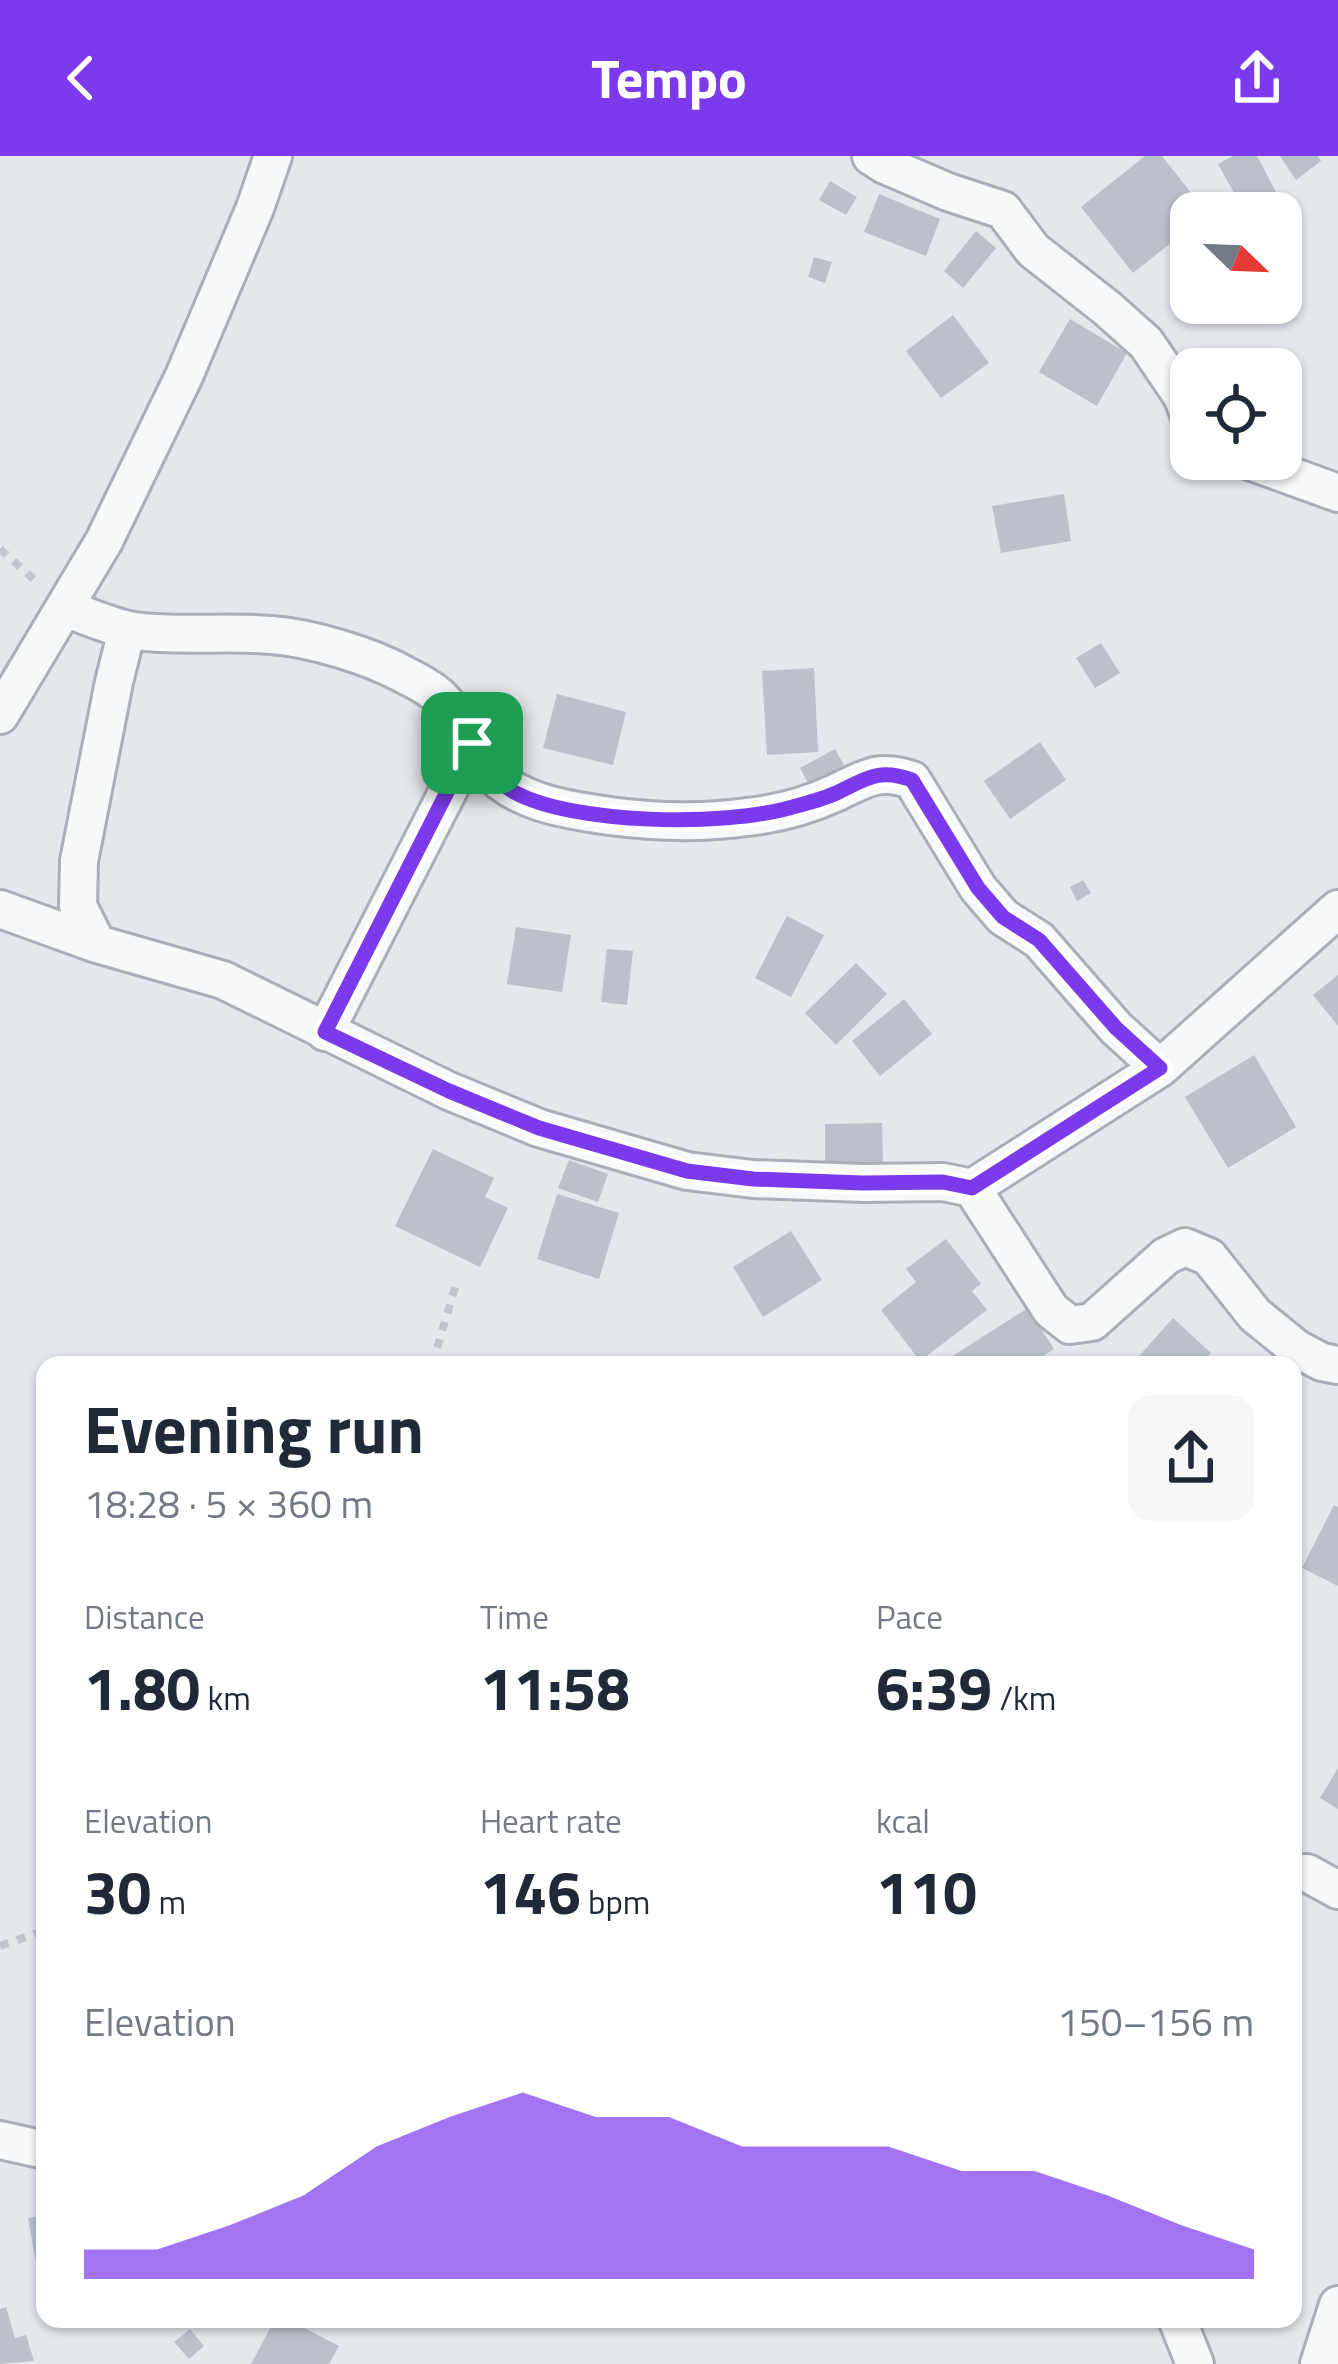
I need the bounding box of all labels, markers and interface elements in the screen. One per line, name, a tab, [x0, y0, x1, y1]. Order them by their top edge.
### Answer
text: Tempo	[591, 37, 747, 119]
icon: back	[48, 45, 114, 111]
icon: share	[1224, 45, 1290, 111]
north arrow	[1170, 192, 1302, 324]
map controls	[1170, 192, 1302, 480]
button: locate	[1170, 348, 1302, 480]
pin	[421, 692, 523, 794]
icon: arrive	[439, 710, 505, 776]
text: Evening run	[84, 1378, 424, 1479]
button: share	[1128, 1395, 1254, 1521]
text: 18:28 · 5 × 360 m	[84, 1474, 373, 1533]
text: Distance	[84, 1592, 205, 1642]
text: Time	[480, 1592, 549, 1642]
text: Pace	[876, 1592, 943, 1642]
text: 1.80	[84, 1642, 200, 1733]
text: 11:58	[480, 1642, 630, 1733]
text: 6:39	[876, 1642, 992, 1733]
text: km	[200, 1673, 251, 1723]
text: /km	[992, 1673, 1056, 1723]
text: Elevation	[84, 1796, 212, 1846]
text: Heart rate	[480, 1796, 622, 1846]
text: kcal	[876, 1796, 930, 1846]
text: 30	[84, 1846, 151, 1937]
text: 146	[480, 1846, 581, 1937]
text: 110	[876, 1846, 977, 1937]
text: m	[151, 1877, 186, 1927]
text: bpm	[581, 1877, 650, 1927]
text: Elevation	[84, 1992, 236, 2051]
text: 150–156 m	[1057, 1992, 1254, 2051]

